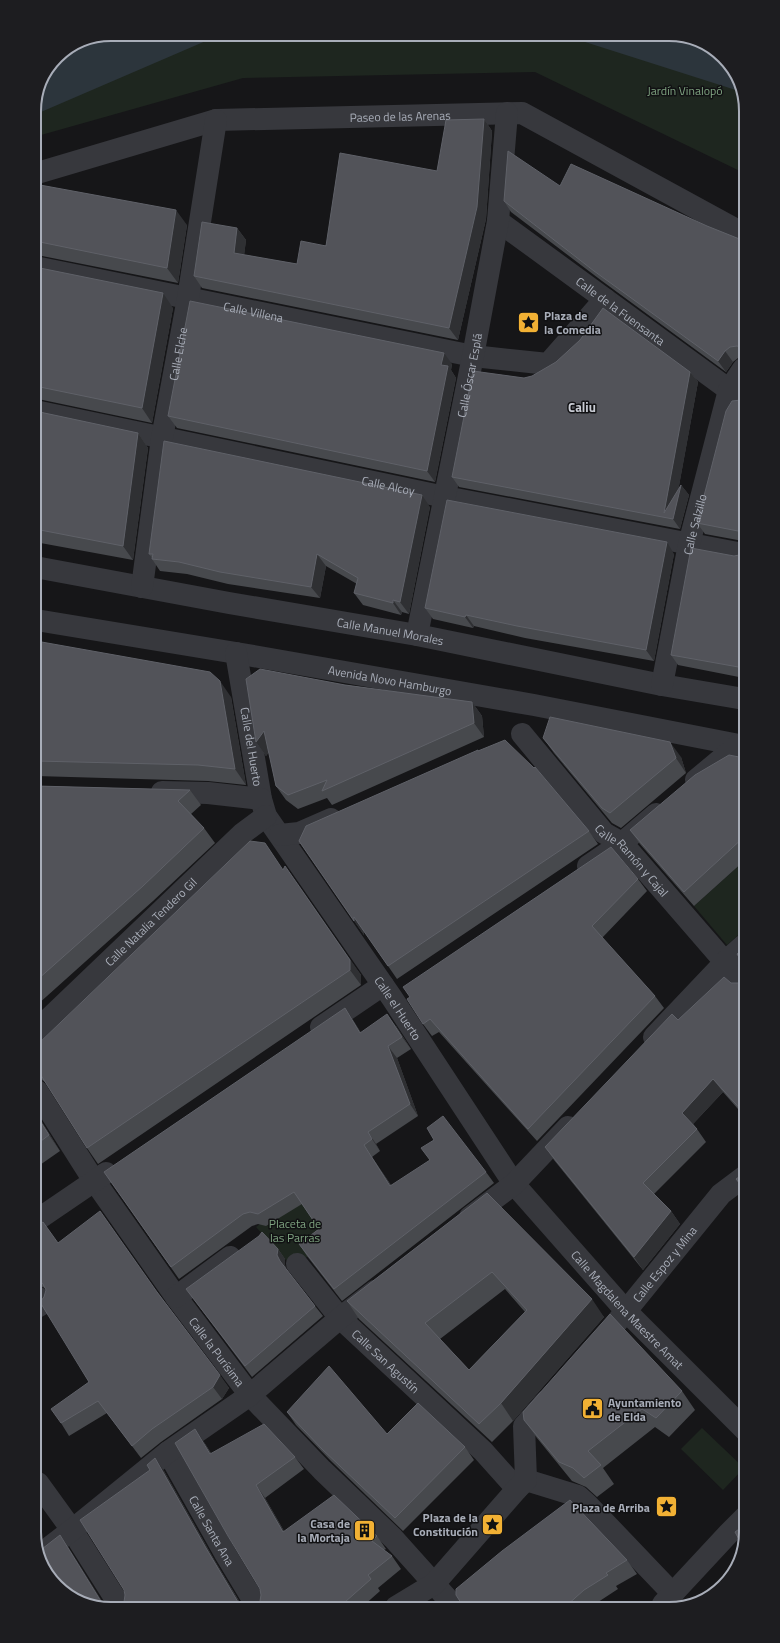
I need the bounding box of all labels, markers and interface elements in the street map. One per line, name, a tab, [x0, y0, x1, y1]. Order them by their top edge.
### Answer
park label: Jardín Vinalopó	[647, 81, 723, 100]
street label: Paseo de las Arenas	[349, 105, 451, 126]
street label: Calle de la Fuensanta	[572, 272, 669, 350]
street label: Calle Villena	[222, 296, 285, 327]
place label: Plaza de la Comedia	[544, 306, 601, 339]
place icon: Plaza de la Comedia	[515, 309, 541, 335]
street label: Calle Elche	[163, 326, 192, 382]
street label: Calle Óscar Esplá	[451, 331, 487, 419]
district label: Caliu	[568, 397, 596, 417]
street label: Calle Alcoy	[360, 470, 417, 500]
street label: Calle Salzillo	[678, 492, 711, 556]
street label: Calle Manuel Morales	[335, 612, 446, 650]
street label: Avenida Novo Hamburgo	[327, 660, 453, 700]
street label: Calle del Huerto	[236, 706, 268, 788]
street label: Calle Ramón y Cajal	[591, 820, 674, 901]
street label: Calle Natalia Tendero Gil	[100, 873, 201, 970]
street label: Calle el Huerto	[370, 972, 427, 1044]
park label: Placeta de las Parras	[269, 1214, 321, 1247]
street label: Calle Espoz y Mina	[627, 1222, 701, 1306]
street label: Calle Magdalena Maestre Amat	[567, 1246, 689, 1374]
street label: Calle la Purísima	[185, 1313, 250, 1390]
street label: Calle San Agustín	[348, 1324, 424, 1397]
place label: Ayuntamiento de Elda	[608, 1393, 682, 1426]
public building icon: Ayuntamiento de Elda	[580, 1396, 606, 1422]
street label: Calle Santa Ana	[185, 1492, 240, 1569]
place icon: Plaza de Arriba	[653, 1494, 679, 1520]
place label: Plaza de Arriba	[572, 1498, 650, 1517]
place label: Plaza de la Constitución	[413, 1508, 478, 1541]
place icon: Plaza de la Constitución	[480, 1511, 506, 1537]
place label: Casa de la Mortaja	[297, 1514, 350, 1547]
building icon: Casa de la Mortaja	[352, 1517, 378, 1543]

